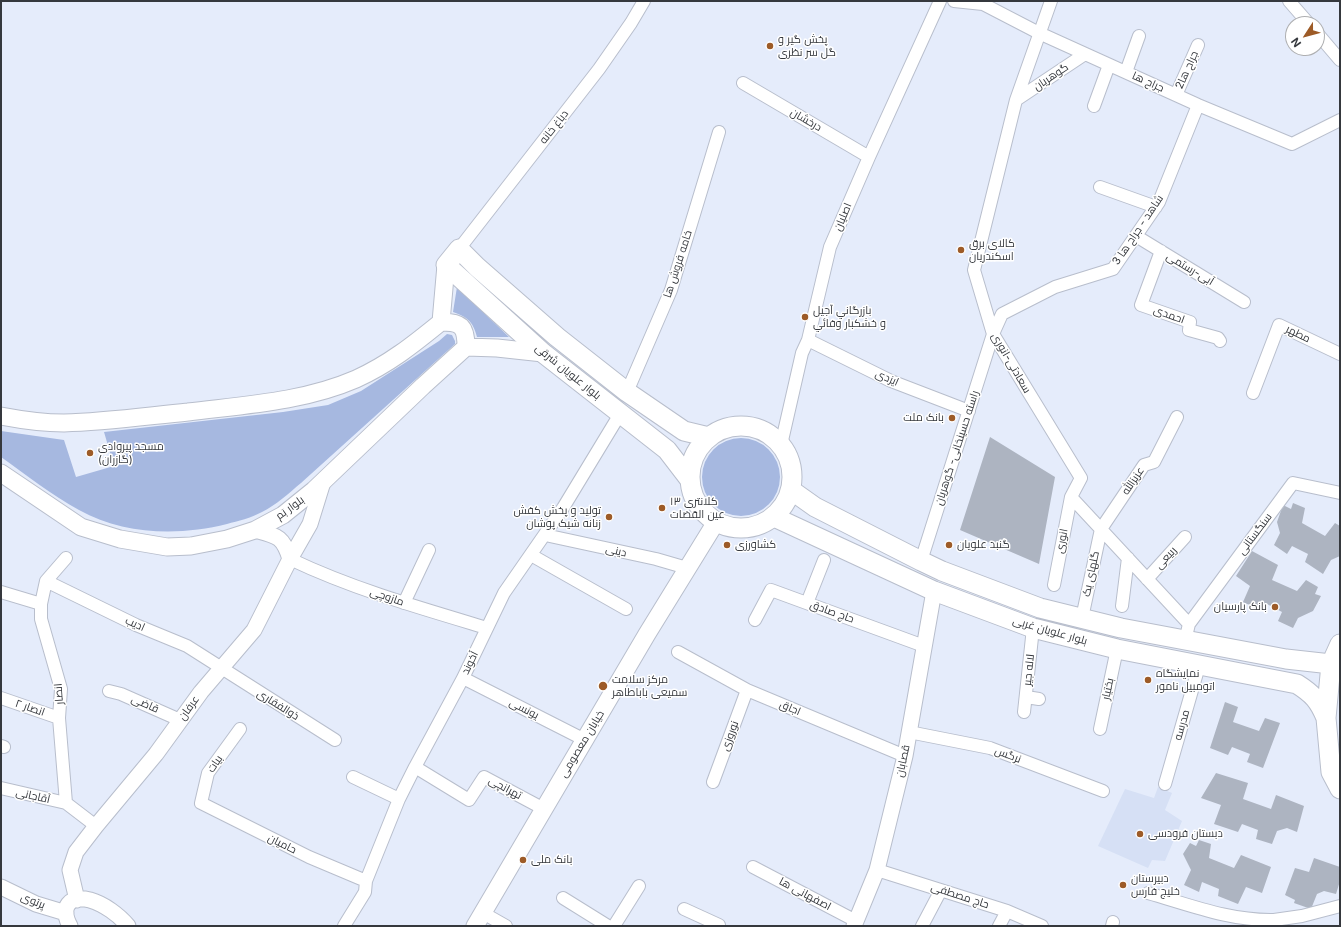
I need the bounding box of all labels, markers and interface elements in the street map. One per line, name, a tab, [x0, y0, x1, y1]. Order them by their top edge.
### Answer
north arrow	[1285, 16, 1325, 56]
place label: پخش گیر و گل سر نظری	[778, 33, 836, 59]
text: N	[1288, 35, 1304, 50]
marker: پخش گیر و گل سر نظری	[765, 41, 775, 51]
street label: جراح ها2	[1173, 49, 1201, 91]
street label: گوهریان	[1031, 61, 1071, 93]
street label: جراح ها	[1130, 69, 1166, 95]
street label: درخشان	[788, 106, 824, 134]
street label: دباغ خانه	[537, 107, 571, 147]
street label: شاهد - جراح ها 3	[1110, 192, 1166, 268]
street label: اصلیان	[831, 201, 855, 233]
street label: خامه فروش ها	[661, 229, 695, 299]
place label: کالای برق اسکندریان	[969, 237, 1015, 263]
marker: کالای برق اسکندریان	[956, 245, 966, 255]
street label: آبی-رستمی	[1164, 250, 1216, 288]
street label: احمدی	[1152, 303, 1186, 327]
place label: بازرگاني آجيل و خشكبار وفائي	[813, 304, 886, 330]
marker: بازرگاني آجيل و خشكبار وفائي	[800, 312, 810, 322]
street label: مطهر	[1283, 322, 1313, 346]
street label: سعادتی-انوری	[988, 331, 1034, 395]
street label: بلوار علویان شرقی	[532, 341, 604, 403]
street label: ایزدی	[873, 367, 901, 389]
street label: راسته حسینخانی- گوهریان	[932, 389, 982, 507]
place label: بانک ملت	[903, 411, 944, 425]
marker: بانک ملت	[947, 413, 957, 423]
place label: مسجد پیروادی (گازران)	[98, 440, 164, 466]
marker: مسجد پیروادی (گازران)	[85, 448, 95, 458]
street label: عزیزالله	[1119, 465, 1147, 497]
street label: بلوار بَم	[273, 493, 307, 523]
place label: کلانتری ۱۳ عین القضات	[670, 495, 725, 521]
marker: کلانتری ۱۳ عین القضات	[657, 503, 667, 513]
place label: تولید و پخش کفش زنانه شیک پوشان	[513, 504, 601, 530]
street label: سنگستانی	[1235, 511, 1275, 557]
marker: تولید و پخش کفش زنانه شیک پوشان	[604, 512, 614, 522]
street label: انوری	[1053, 527, 1071, 555]
place label: کشاورزی	[735, 538, 776, 552]
place label: گنبد علویان	[957, 538, 1010, 552]
marker: کشاورزی	[722, 540, 732, 550]
marker: گنبد علویان	[944, 540, 954, 550]
street label: دینی	[604, 542, 628, 560]
street label: ربیعی	[1152, 544, 1180, 572]
street label: گلهای یک	[1080, 550, 1102, 598]
street label: مازوچی	[368, 585, 406, 609]
street label: حاج صادق	[808, 598, 856, 626]
place label: بانک پارسیان	[1214, 600, 1267, 614]
marker: بانک پارسیان	[1270, 602, 1280, 612]
street label: ادیب	[123, 614, 147, 634]
street label: بلوار علویان غربی	[1011, 614, 1089, 648]
street label: آخوند	[459, 649, 481, 677]
street label: لاله جیر	[1021, 653, 1037, 687]
place label: نمایشگاه اتومبیل نامور	[1156, 667, 1215, 693]
place label: مرکز سلامت سمیعی باباطاهر	[612, 673, 687, 699]
marker: نمایشگاه اتومبیل نامور	[1143, 675, 1153, 685]
street label: بختیار	[1099, 677, 1117, 701]
marker: مرکز سلامت سمیعی باباطاهر	[597, 680, 609, 692]
street label: انصار	[52, 683, 66, 705]
street label: ذوالفقاری	[254, 687, 302, 723]
street label: قاضی	[129, 692, 161, 716]
street label: عرفان	[176, 693, 202, 723]
street label: یونسی	[507, 696, 541, 722]
street label: انصار ۲	[14, 697, 46, 719]
street label: اجاق	[777, 698, 803, 718]
street label: خیابان معصومی	[557, 708, 607, 780]
street label: مدرسه	[1171, 708, 1193, 742]
street label: نوروزی	[719, 719, 741, 753]
street label: قصابان	[893, 744, 913, 778]
street label: نرگس	[993, 744, 1023, 766]
street label: بیات	[204, 753, 226, 775]
street label: تهرانچی	[486, 774, 524, 802]
street label: آقاجانی	[15, 786, 51, 806]
place label: دبستان فرودسی	[1148, 827, 1223, 841]
marker: دبستان فرودسی	[1135, 829, 1145, 839]
street label: حامیان	[266, 831, 298, 857]
place label: بانک ملی	[531, 853, 572, 867]
marker: بانک ملی	[518, 855, 528, 865]
place label: دبیرستان خلیج فارس	[1131, 872, 1180, 898]
street label: اصفهانی ها	[777, 875, 833, 913]
street label: حاج مصطفی	[929, 880, 991, 912]
marker: دبیرستان خلیج فارس	[1118, 880, 1128, 890]
street label: پرتوی	[19, 890, 47, 912]

